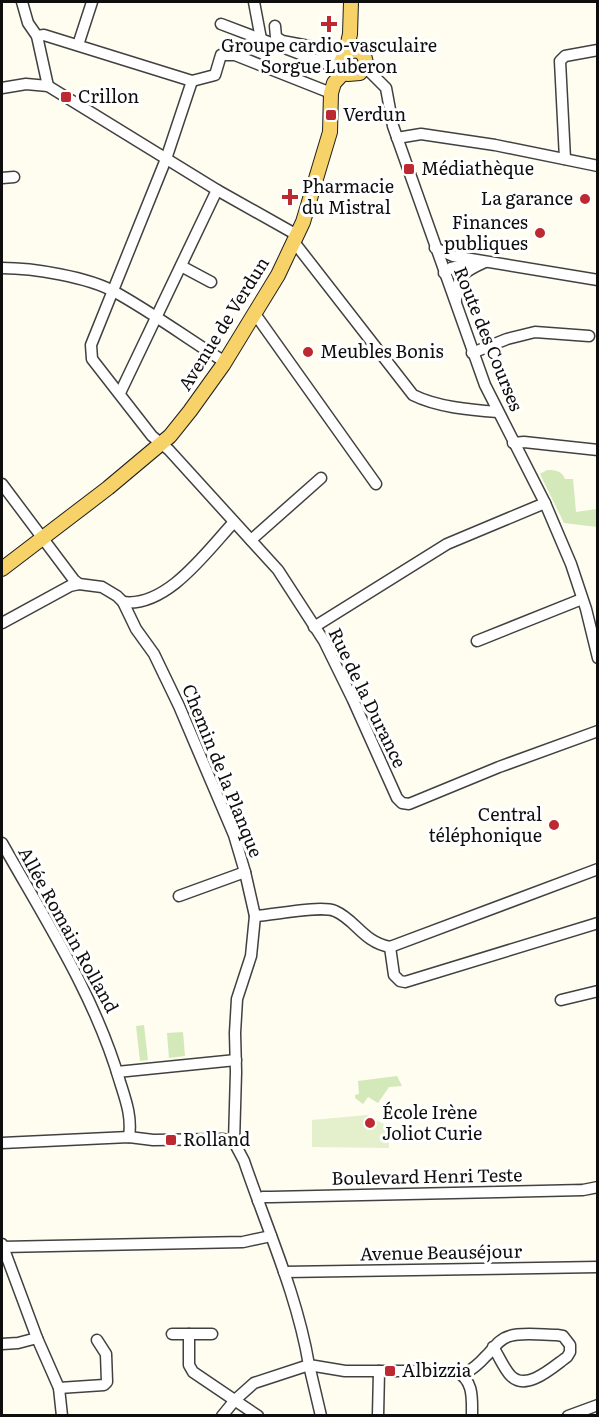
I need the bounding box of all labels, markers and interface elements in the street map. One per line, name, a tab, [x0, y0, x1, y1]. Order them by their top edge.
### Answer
marker: Groupe cardio-vasculaire Sorgue Luberon	[320, 15, 338, 33]
place label: Groupe cardio-vasculaire Sorgue Luberon	[221, 31, 437, 79]
place label: Crillon	[78, 82, 139, 109]
marker: Crillon	[59, 90, 73, 104]
place label: Verdun	[343, 100, 406, 127]
marker: Verdun	[324, 108, 338, 122]
place label: Médiathèque	[421, 154, 534, 181]
marker: Médiathèque	[402, 162, 416, 176]
place label: Pharmacie du Mistral	[302, 172, 394, 220]
place label: La garance	[481, 184, 573, 211]
marker: Pharmacie du Mistral	[283, 190, 297, 204]
marker: La garance	[578, 192, 592, 206]
place label: Finances publiques	[444, 208, 528, 256]
marker: Finances publiques	[533, 226, 547, 240]
street label: Avenue de Verdun	[171, 251, 275, 396]
street label: Route des Courses	[448, 262, 531, 415]
place label: Meubles Bonis	[320, 337, 444, 364]
marker: Meubles Bonis	[301, 345, 315, 359]
street label: Rue de la Durance	[323, 623, 414, 772]
street label: Chemin de la Planque	[176, 680, 271, 861]
place label: Central téléphonique	[428, 800, 542, 848]
marker: Central téléphonique	[547, 818, 561, 832]
street label: Allée Romain Rolland	[12, 841, 126, 1017]
place label: École Irène Joliot Curie	[382, 1098, 482, 1146]
marker: École Irène Joliot Curie	[363, 1116, 377, 1130]
place label: Rolland	[183, 1125, 250, 1152]
marker: Rolland	[164, 1133, 178, 1147]
street label: Boulevard Henri Teste	[331, 1160, 523, 1191]
street label: Avenue Beauséjour	[360, 1237, 523, 1266]
place label: Albizzia	[402, 1356, 472, 1383]
marker: Albizzia	[383, 1364, 397, 1378]

